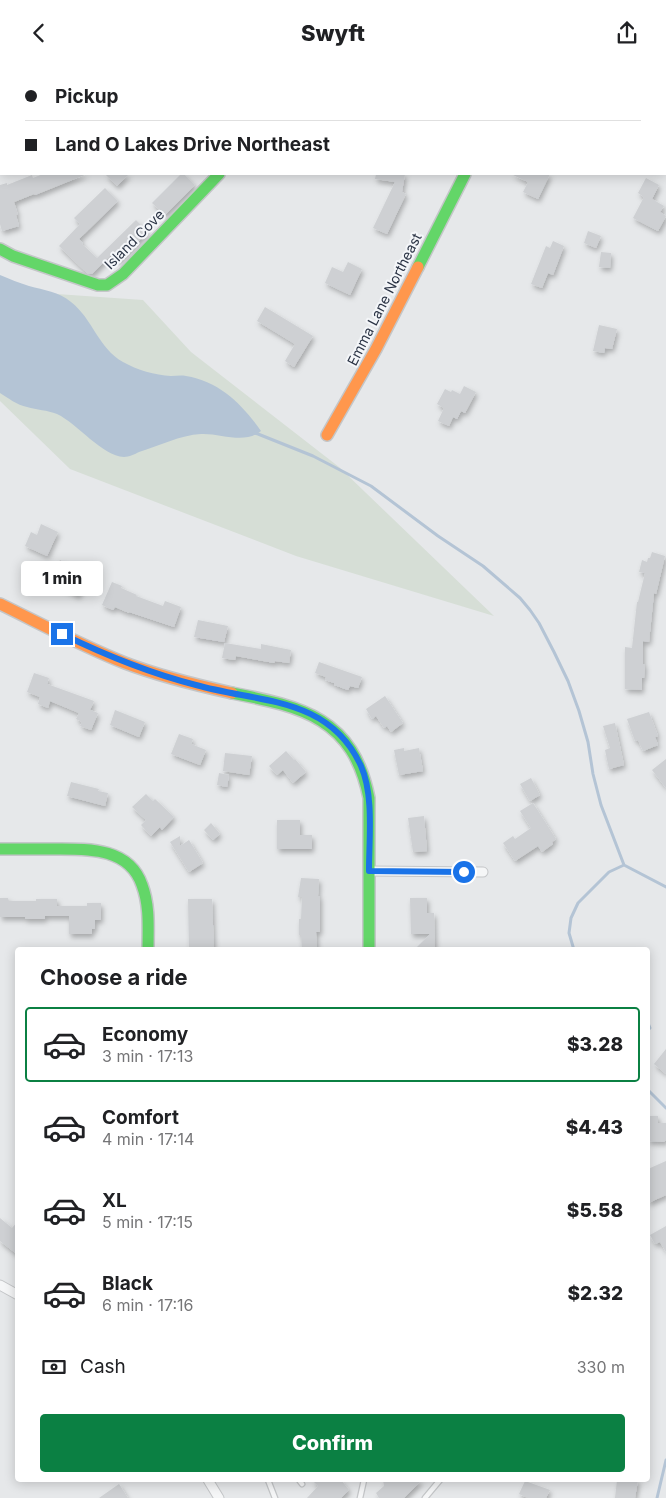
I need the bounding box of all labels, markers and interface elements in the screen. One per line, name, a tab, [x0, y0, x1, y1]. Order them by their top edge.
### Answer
icon: back	[25, 19, 53, 47]
icon: share	[613, 19, 641, 47]
text: Swyft	[301, 20, 365, 46]
text: Pickup	[55, 85, 118, 108]
text: Land O Lakes Drive Northeast	[55, 133, 330, 156]
street label: Island Cove	[101, 206, 167, 272]
street label: Emma Lane Northeast	[343, 230, 425, 368]
callout: 1 min	[21, 561, 103, 597]
text: 1 min	[42, 568, 82, 588]
route end	[51, 623, 73, 645]
route start	[453, 861, 475, 883]
text: Choose a ride	[40, 964, 188, 990]
icon: car	[42, 1022, 87, 1067]
text: Economy	[102, 1023, 188, 1046]
text: $3.28	[567, 1033, 623, 1056]
text: 3 min · 17:13	[102, 1046, 193, 1066]
icon: car	[42, 1105, 87, 1150]
text: Comfort	[102, 1106, 179, 1129]
text: $4.43	[566, 1116, 623, 1139]
text: 4 min · 17:14	[102, 1129, 194, 1149]
icon: car	[42, 1188, 87, 1233]
text: XL	[102, 1189, 127, 1212]
text: $5.58	[567, 1199, 623, 1222]
text: 5 min · 17:15	[102, 1212, 193, 1232]
icon: car	[42, 1271, 87, 1316]
text: Black	[102, 1272, 153, 1295]
text: $2.32	[567, 1282, 623, 1305]
text: 6 min · 17:16	[102, 1295, 193, 1315]
icon: cash	[40, 1353, 68, 1381]
text: Cash	[80, 1355, 126, 1378]
text: 330 m	[577, 1357, 625, 1377]
button: Confirm	[40, 1414, 625, 1472]

